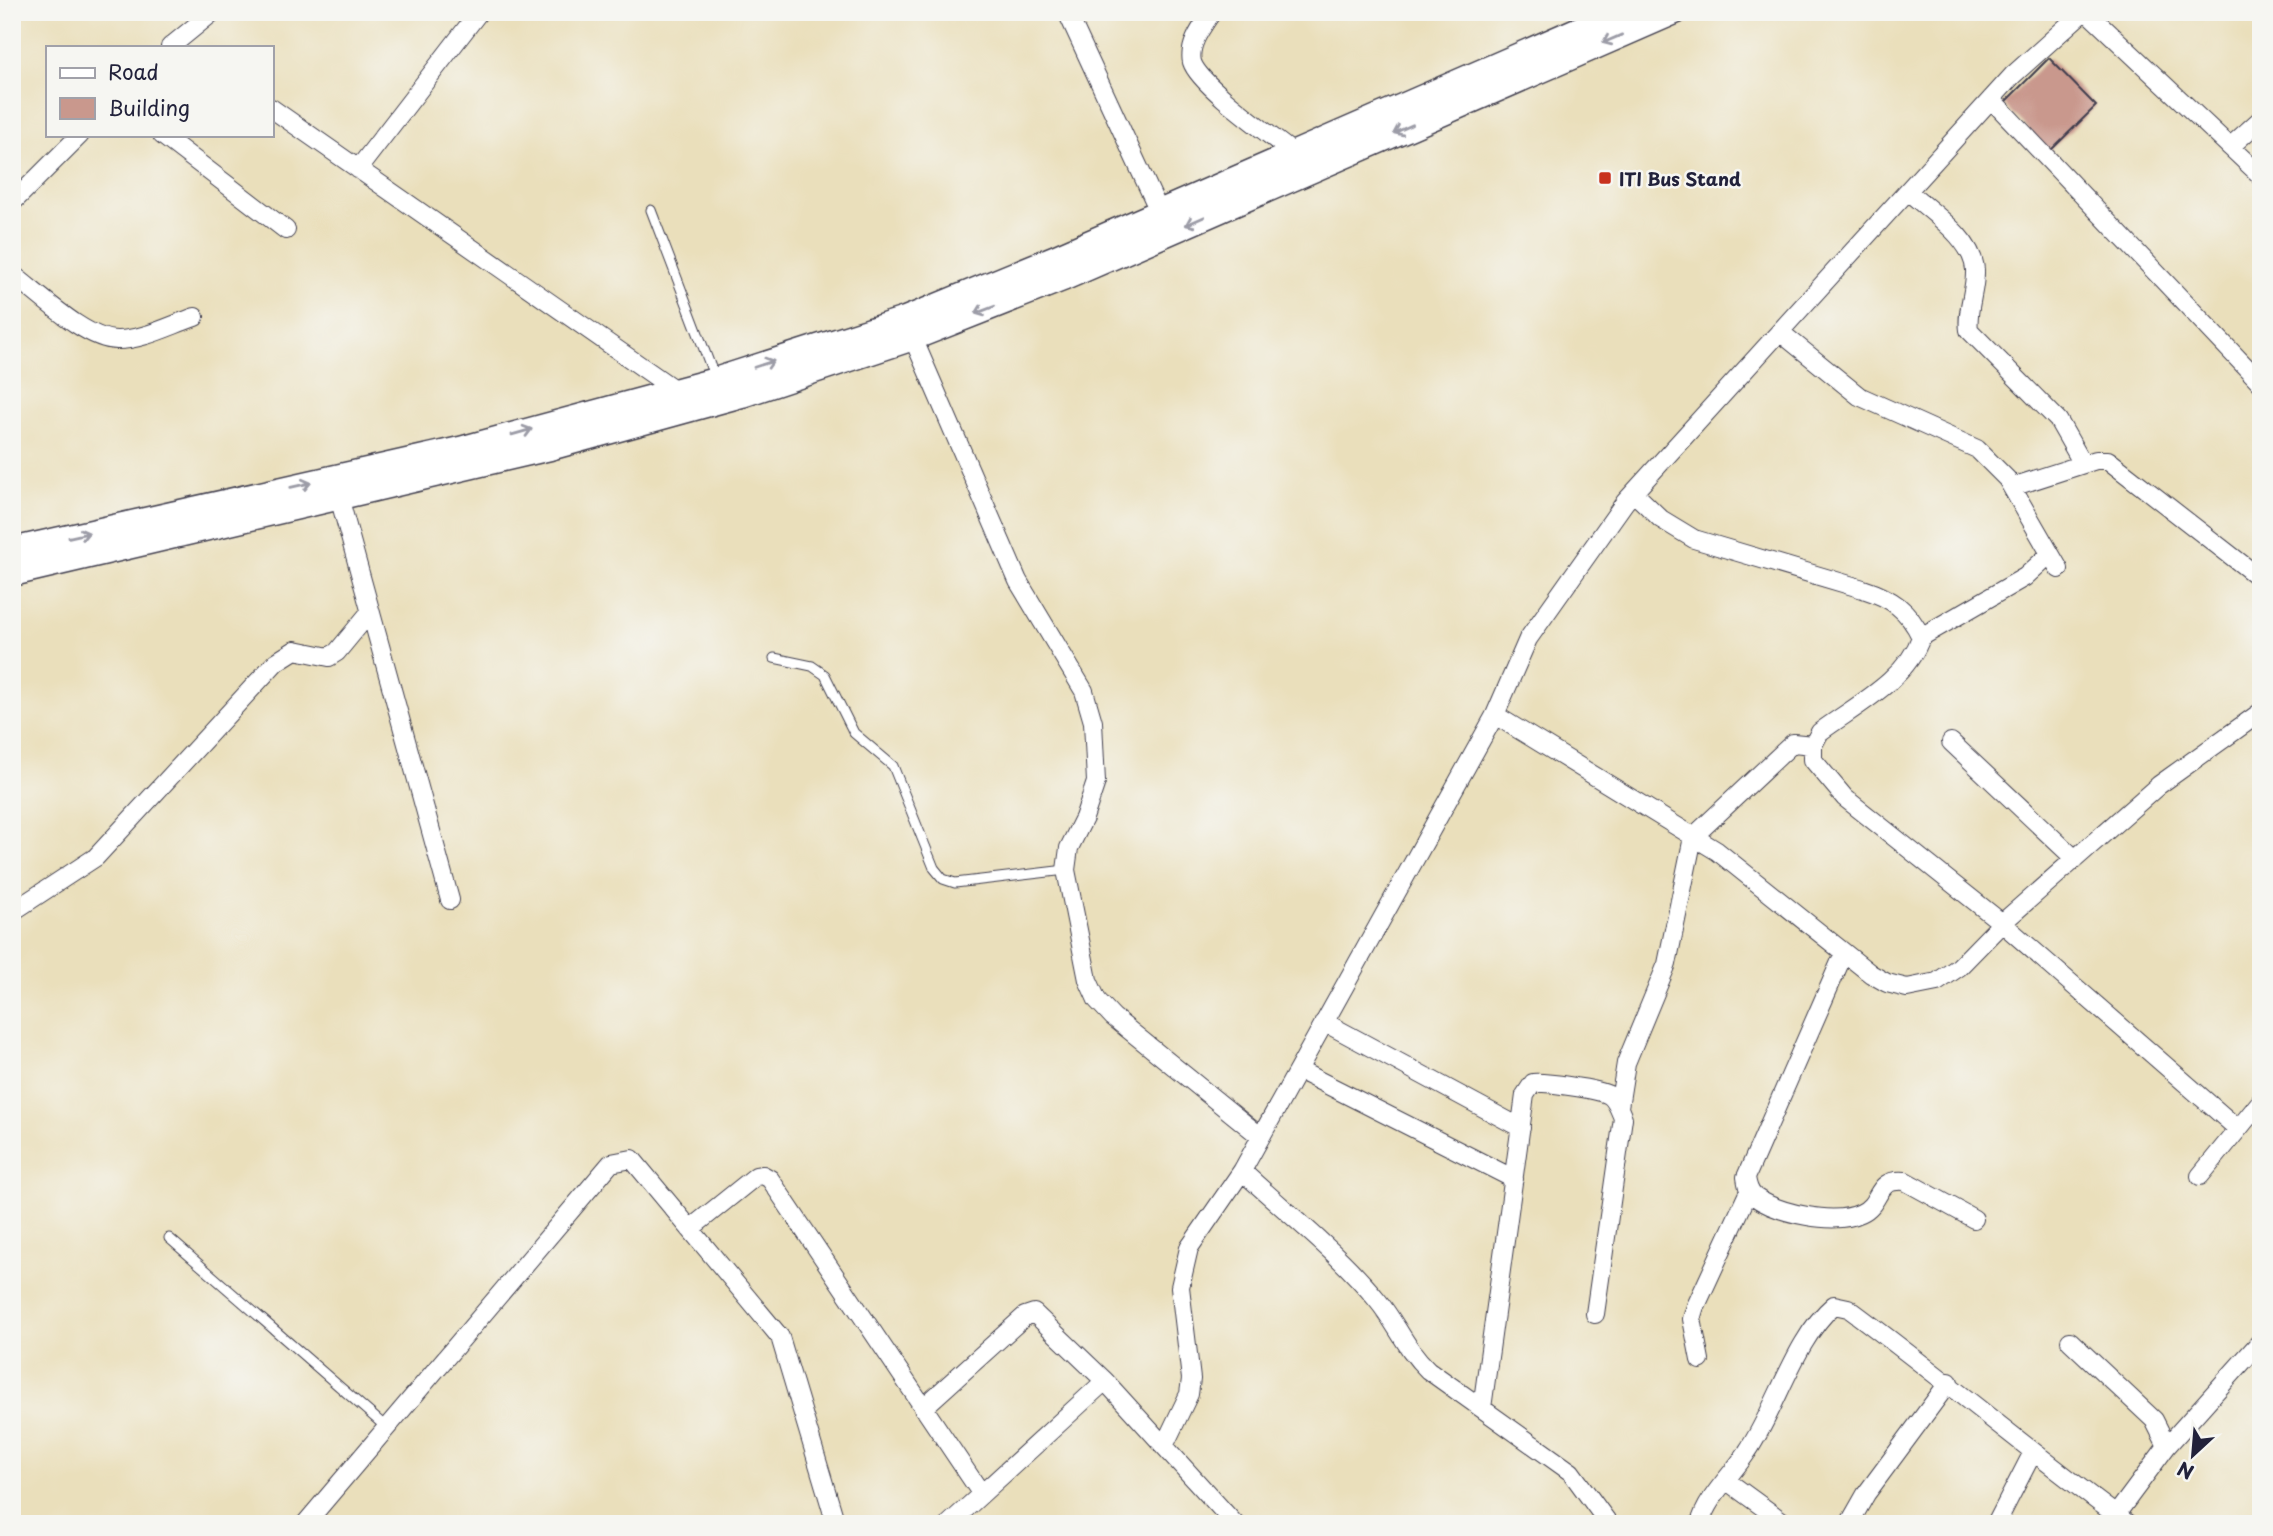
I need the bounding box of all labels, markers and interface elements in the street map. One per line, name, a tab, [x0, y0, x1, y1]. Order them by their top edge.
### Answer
one-way arrow	[1602, 33, 1623, 46]
legend	[46, 46, 273, 136]
text: Road	[108, 55, 159, 87]
text: Building	[108, 91, 190, 123]
one-way arrow	[1393, 123, 1414, 136]
place label: ITI Bus Stand	[1619, 165, 1741, 192]
marker: ITI Bus Stand	[1597, 170, 1613, 186]
one-way arrow	[1185, 215, 1206, 228]
one-way arrow	[975, 304, 997, 317]
one-way arrow	[753, 357, 775, 369]
one-way arrow	[511, 424, 533, 437]
one-way arrow	[289, 477, 312, 491]
one-way arrow	[67, 528, 90, 541]
north arrow	[2158, 1420, 2228, 1490]
text: N	[2172, 1455, 2198, 1487]

